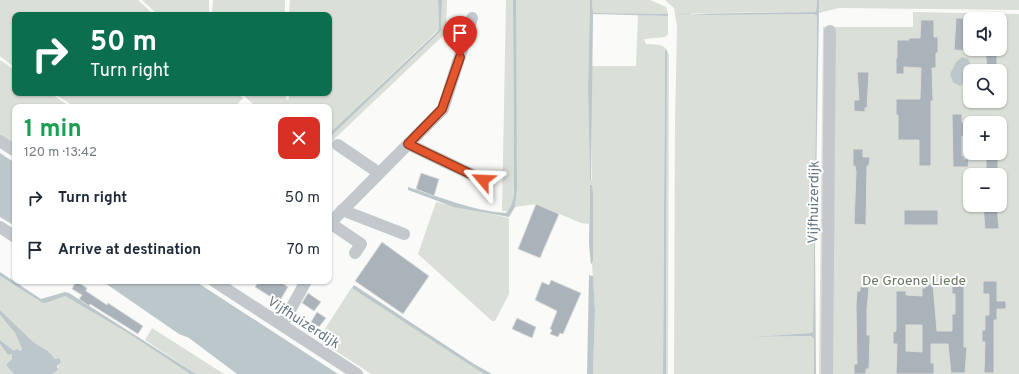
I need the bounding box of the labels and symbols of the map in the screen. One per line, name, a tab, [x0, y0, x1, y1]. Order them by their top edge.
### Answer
pin	[443, 16, 477, 57]
position arrow	[462, 159, 504, 201]
street label: Vijfhuizerdijk	[805, 160, 824, 244]
park label: De Groene Liede	[862, 273, 966, 290]
street label: Vijfhuizerdijk	[264, 293, 343, 353]

